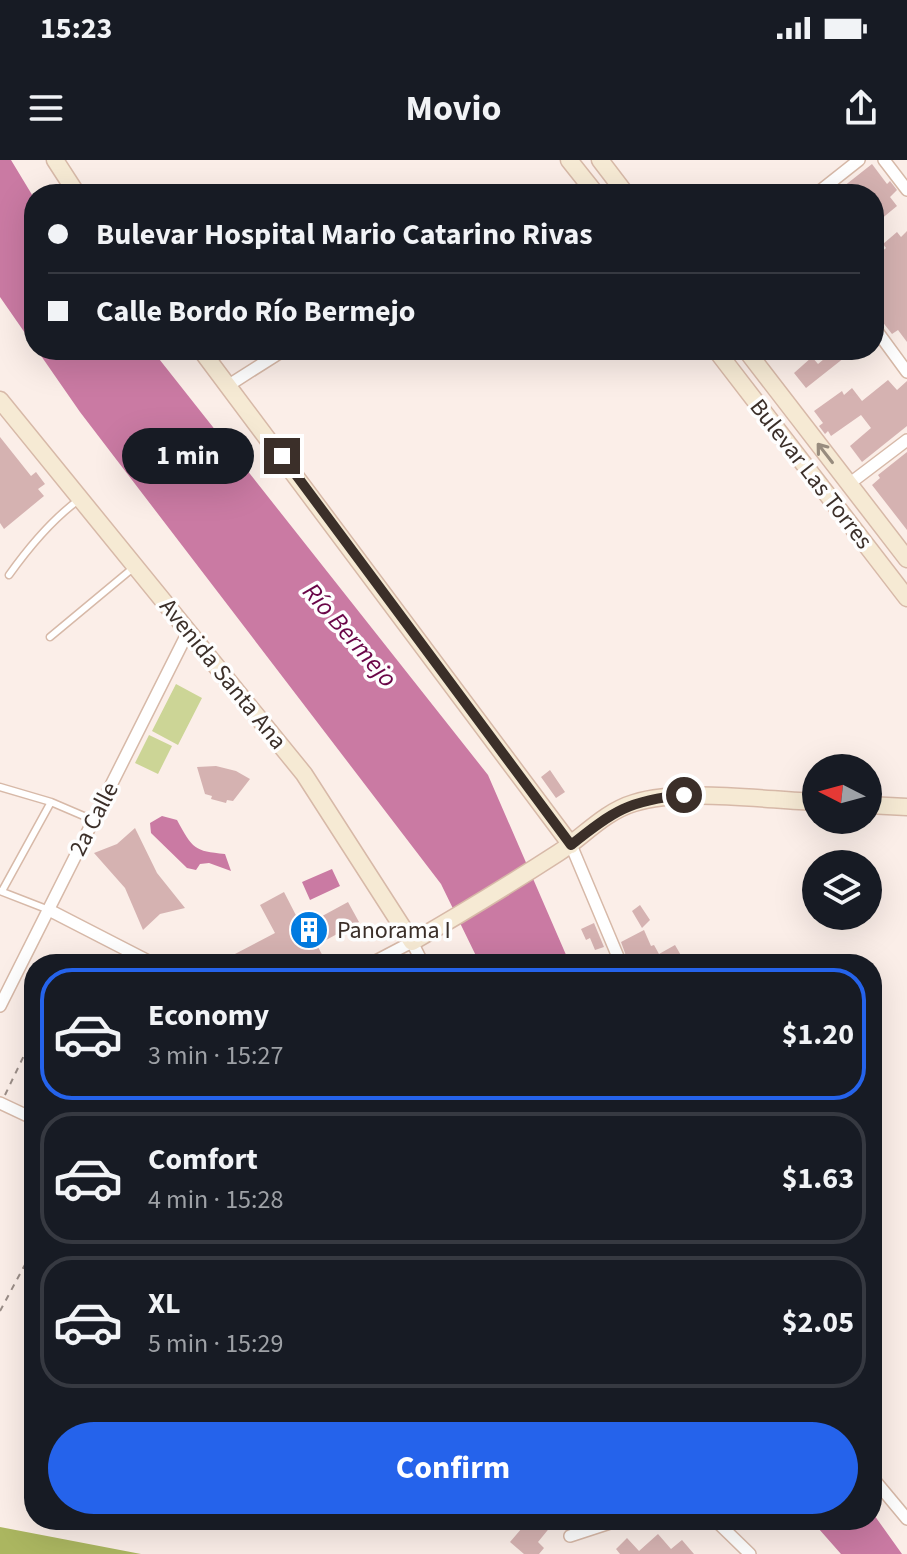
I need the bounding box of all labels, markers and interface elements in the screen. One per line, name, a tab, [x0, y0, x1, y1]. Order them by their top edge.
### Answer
text: 15:23	[40, 7, 112, 50]
text: Movio	[406, 83, 501, 134]
icon: menu	[24, 86, 68, 130]
icon: share	[839, 86, 883, 130]
text: Bulevar Hospital Mario Catarino Rivas	[96, 213, 593, 256]
text: Calle Bordo Río Bermejo	[96, 290, 415, 333]
street label: Bulevar Las Torres	[741, 391, 881, 557]
callout: 1 min	[122, 428, 254, 484]
text: 1 min	[156, 437, 220, 474]
route end	[264, 438, 300, 474]
one-way arrow	[817, 442, 834, 464]
water label: Río Bermejo	[294, 575, 406, 695]
street label: Avenida Santa Ana	[151, 591, 295, 757]
north arrow	[802, 754, 882, 834]
map controls	[802, 754, 882, 930]
street label: 2a Calle	[61, 776, 127, 862]
route start	[666, 777, 702, 813]
button: layers	[802, 850, 882, 930]
building icon: Panorama I	[288, 909, 330, 951]
place label: Panorama I	[337, 913, 451, 948]
text: Economy	[148, 994, 269, 1037]
icon: car	[52, 998, 124, 1070]
text: $1.20	[782, 1013, 854, 1056]
text: 3 min · 15:27	[148, 1037, 283, 1074]
text: Comfort	[148, 1138, 258, 1181]
icon: car	[52, 1142, 124, 1214]
text: $1.63	[782, 1157, 854, 1200]
text: 4 min · 15:28	[148, 1181, 283, 1218]
text: XL	[148, 1282, 181, 1325]
icon: car	[52, 1286, 124, 1358]
text: $2.05	[782, 1301, 854, 1344]
text: 5 min · 15:29	[148, 1325, 283, 1362]
button: Confirm	[48, 1422, 858, 1514]

